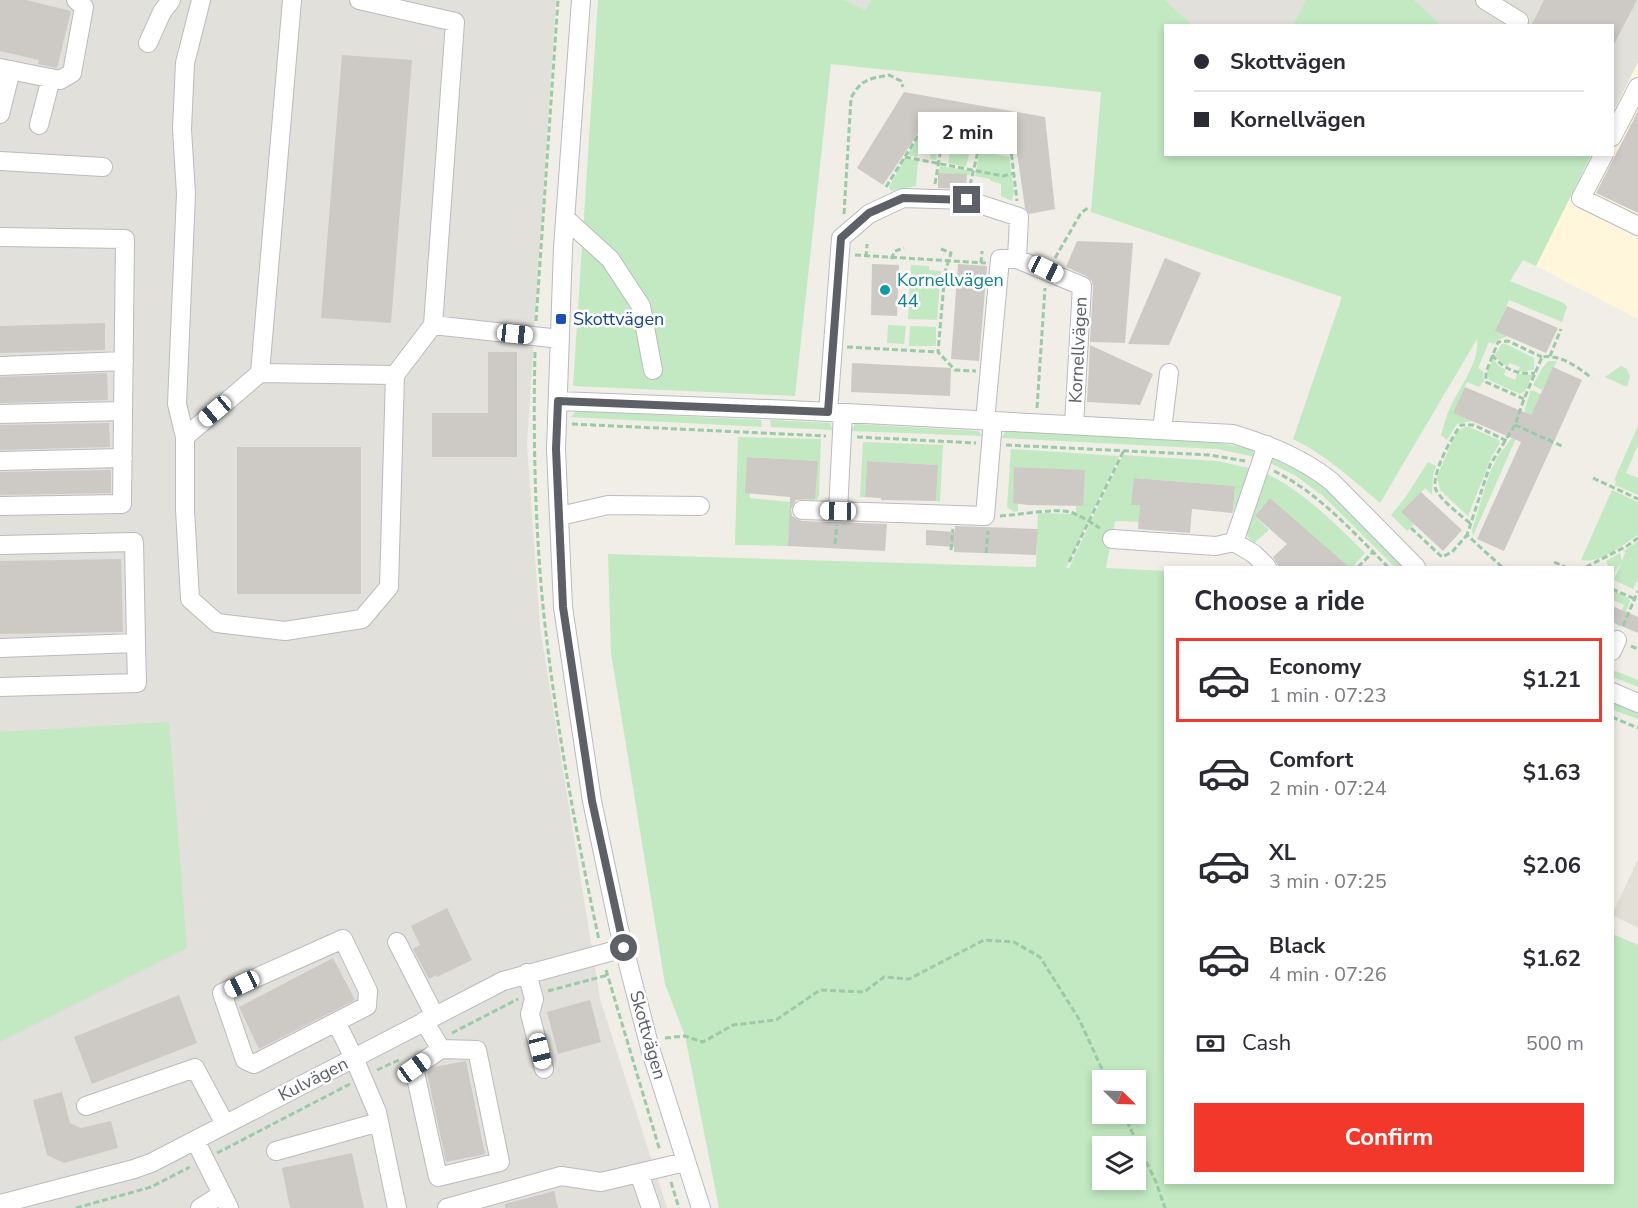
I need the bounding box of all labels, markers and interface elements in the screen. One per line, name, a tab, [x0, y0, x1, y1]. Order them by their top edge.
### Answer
text: Skottvägen	[1230, 47, 1346, 77]
text: Kornellvägen	[1230, 105, 1366, 135]
callout: 2 min	[918, 113, 1016, 155]
text: 2 min	[942, 119, 993, 146]
route end	[953, 186, 980, 213]
car	[1026, 253, 1066, 285]
place label: Kornellvägen 44	[897, 268, 1004, 313]
marker: Kornellvägen 44	[878, 283, 892, 297]
street label: Kornellvägen	[1063, 296, 1093, 404]
place label: Skottvägen	[573, 307, 664, 331]
marker: Skottvägen	[554, 312, 568, 326]
car	[496, 323, 534, 345]
car	[195, 393, 235, 429]
car	[820, 502, 856, 520]
text: Choose a ride	[1194, 583, 1365, 620]
text: Economy	[1269, 652, 1361, 682]
icon: car	[1197, 653, 1251, 707]
text: $1.21	[1523, 665, 1581, 695]
text: 1 min · 07:23	[1269, 682, 1387, 709]
text: Comfort	[1269, 745, 1353, 775]
icon: car	[1197, 746, 1251, 800]
text: $1.63	[1523, 758, 1581, 788]
text: 2 min · 07:24	[1269, 775, 1387, 802]
text: XL	[1269, 838, 1296, 868]
icon: car	[1197, 839, 1251, 893]
text: $2.06	[1523, 851, 1581, 881]
text: 3 min · 07:25	[1269, 868, 1387, 895]
text: Black	[1269, 931, 1325, 961]
icon: car	[1197, 932, 1251, 986]
route start	[610, 934, 637, 961]
text: $1.62	[1523, 944, 1581, 974]
text: 4 min · 07:26	[1269, 961, 1387, 988]
car	[222, 968, 262, 1000]
street label: Skottvägen	[624, 988, 672, 1082]
icon: cash	[1194, 1027, 1227, 1060]
text: Cash	[1242, 1028, 1291, 1058]
text: 500 m	[1526, 1030, 1584, 1057]
car	[527, 1031, 553, 1071]
car	[394, 1050, 434, 1086]
street label: Kulvägen	[274, 1051, 352, 1107]
north arrow	[1092, 1070, 1146, 1124]
map controls	[1092, 1070, 1146, 1190]
button: Confirm	[1194, 1103, 1584, 1172]
button: layers	[1092, 1136, 1146, 1190]

